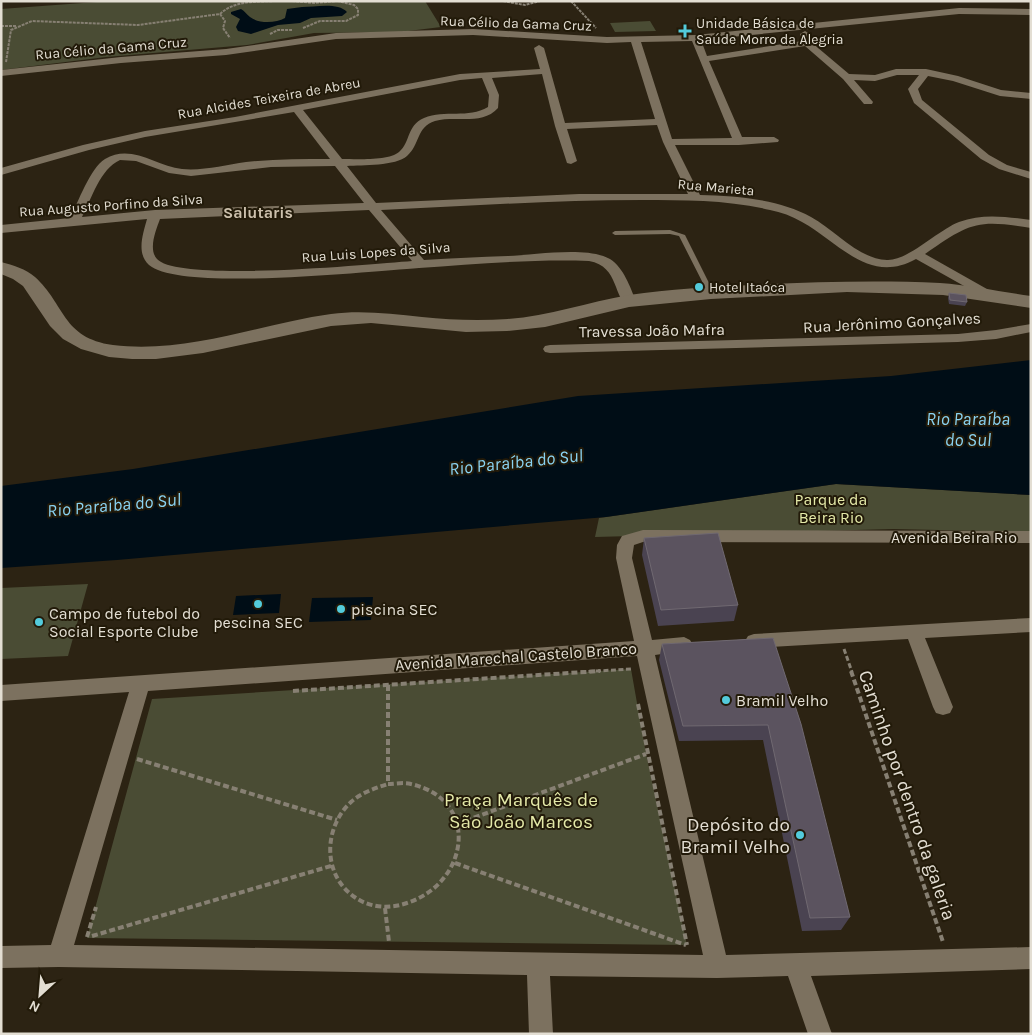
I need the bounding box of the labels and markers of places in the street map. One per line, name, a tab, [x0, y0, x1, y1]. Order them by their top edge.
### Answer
place label: Unidade Básica de Saúde Morro da Alegria	[696, 15, 843, 48]
marker: Unidade Básica de Saúde Morro da Alegria	[678, 24, 692, 38]
place label: Hotel Itaóca	[709, 279, 785, 296]
marker: Hotel Itaóca	[693, 281, 705, 293]
marker: pescina SEC	[252, 598, 264, 610]
place label: piscina SEC	[351, 600, 437, 619]
marker: piscina SEC	[335, 603, 347, 615]
place label: Campo de futebol do Social Esporte Clube	[49, 604, 200, 641]
place label: pescina SEC	[213, 613, 303, 632]
marker: Campo de futebol do Social Esporte Clube	[33, 616, 45, 628]
place label: Bramil Velho	[736, 691, 828, 710]
marker: Bramil Velho	[720, 694, 732, 706]
place label: Depósito do Bramil Velho	[681, 814, 790, 858]
marker: Depósito do Bramil Velho	[794, 829, 806, 841]

